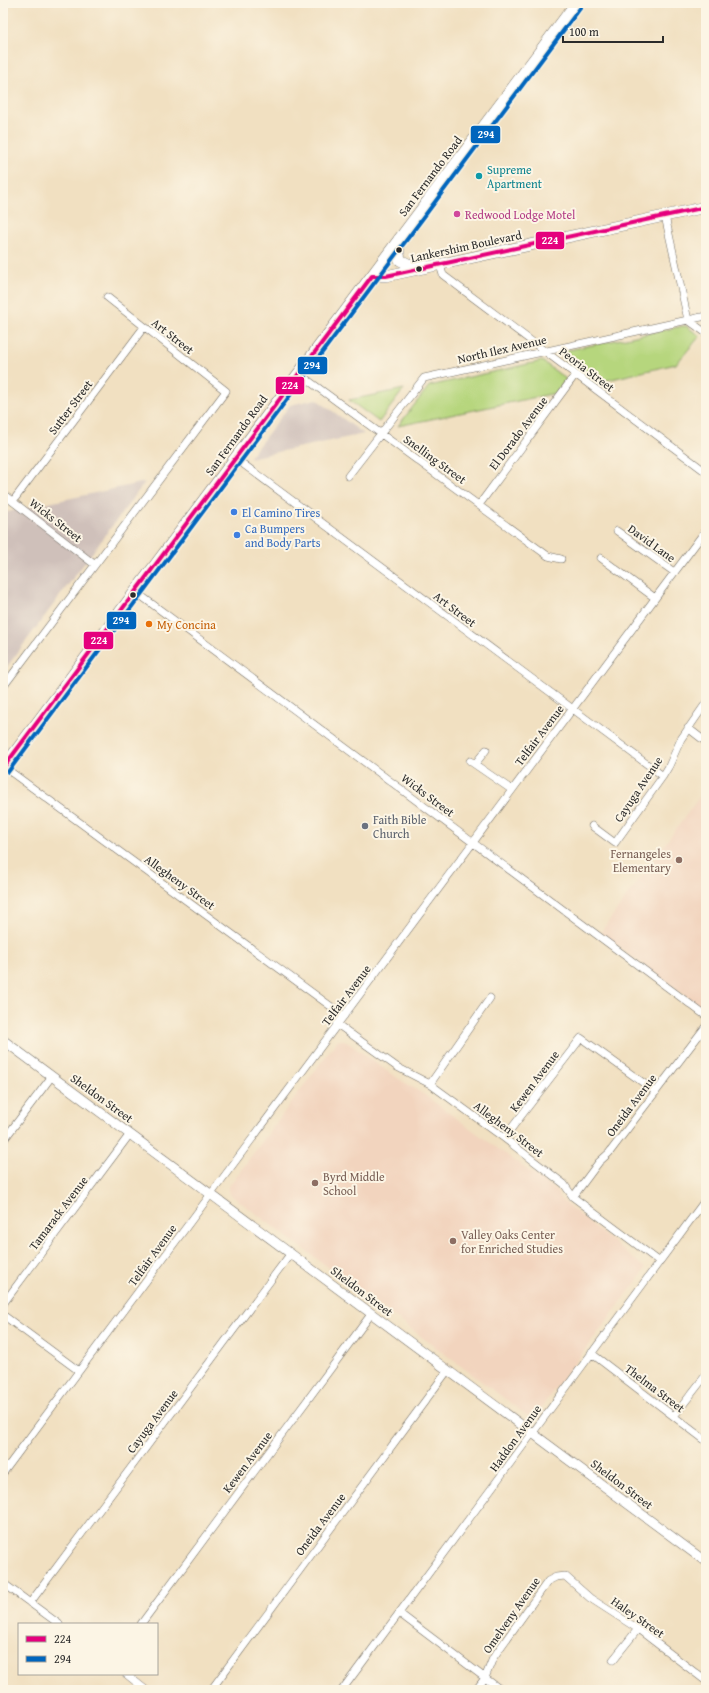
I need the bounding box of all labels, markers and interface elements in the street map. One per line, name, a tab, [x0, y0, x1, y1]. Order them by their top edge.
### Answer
scale bar	[563, 18, 663, 44]
text: 100 m	[569, 23, 599, 40]
line badge: 294	[470, 125, 501, 144]
text: 294	[477, 126, 495, 142]
street label: San Fernando Road	[394, 132, 466, 220]
place label: Supreme Apartment	[487, 161, 543, 192]
marker: Supreme Apartment	[474, 171, 484, 181]
place label: Redwood Lodge Motel	[465, 206, 576, 223]
marker: Redwood Lodge Motel	[452, 209, 462, 219]
street label: Lankershim Boulevard	[409, 226, 524, 266]
line badge: 224	[535, 231, 565, 250]
text: 224	[541, 232, 559, 248]
unlabelled marker	[394, 245, 404, 255]
unlabelled marker	[414, 264, 424, 274]
street label: Art Street	[148, 314, 198, 358]
street label: North Ilex Avenue	[456, 330, 548, 367]
street label: Peoria Street	[556, 343, 619, 396]
line badge: 294	[297, 356, 328, 375]
text: 294	[303, 357, 321, 373]
street label: Sutter Street	[44, 376, 97, 438]
line badge: 224	[275, 376, 305, 395]
text: 224	[281, 377, 299, 393]
street label: San Fernando Road	[201, 391, 272, 479]
street label: El Dorado Avenue	[485, 392, 551, 473]
street label: Snelling Street	[400, 430, 471, 488]
street label: Wicks Street	[26, 494, 86, 546]
place label: El Camino Tires	[242, 504, 320, 521]
marker: El Camino Tires	[229, 507, 239, 517]
place label: Ca Bumpers and Body Parts	[245, 520, 321, 551]
street label: David Lane	[625, 520, 680, 566]
marker: Ca Bumpers and Body Parts	[232, 530, 242, 540]
street label: Art Street	[430, 587, 480, 631]
unlabelled marker	[128, 590, 138, 600]
line badge: 294	[106, 611, 137, 630]
text: 294	[112, 612, 130, 628]
place label: My Concina	[157, 616, 216, 633]
marker: My Concina	[144, 619, 154, 629]
line badge: 224	[83, 631, 114, 650]
text: 224	[90, 632, 108, 648]
street label: Telfair Avenue	[510, 701, 568, 769]
street label: Cayuga Avenue	[610, 753, 666, 825]
street label: Wicks Street	[398, 769, 459, 821]
place label: Faith Bible Church	[373, 811, 427, 842]
marker: Faith Bible Church	[360, 821, 370, 831]
place label: Fernangeles Elementary	[611, 845, 671, 876]
street label: Allegheny Street	[141, 851, 219, 914]
marker: Fernangeles Elementary	[674, 855, 684, 865]
street label: Telfair Avenue	[317, 961, 375, 1029]
street label: Kewen Avenue	[505, 1046, 563, 1115]
street label: Sheldon Street	[67, 1069, 137, 1127]
street label: Oneida Avenue	[602, 1070, 660, 1140]
street label: Allegheny Street	[470, 1097, 548, 1161]
place label: Byrd Middle School	[323, 1168, 385, 1199]
street label: Tamarack Avenue	[25, 1172, 92, 1254]
marker: Byrd Middle School	[310, 1178, 320, 1188]
street label: Telfair Avenue	[124, 1220, 180, 1289]
place label: Valley Oaks Center for Enriched Studies	[461, 1226, 563, 1257]
marker: Valley Oaks Center for Enriched Studies	[448, 1236, 458, 1246]
street label: Sheldon Street	[327, 1262, 397, 1320]
street label: Thelma Street	[622, 1360, 689, 1417]
street label: Cayuga Avenue	[122, 1385, 182, 1456]
street label: Haddon Avenue	[485, 1401, 545, 1475]
street label: Kewen Avenue	[218, 1427, 276, 1496]
street label: Sheldon Street	[587, 1455, 657, 1513]
street label: Oneida Avenue	[291, 1489, 349, 1559]
street label: Omelveny Avenue	[478, 1573, 544, 1657]
street label: Haley Street	[608, 1592, 669, 1642]
legend	[18, 1623, 158, 1675]
text: 224	[54, 1630, 72, 1647]
text: 294	[54, 1650, 72, 1667]

